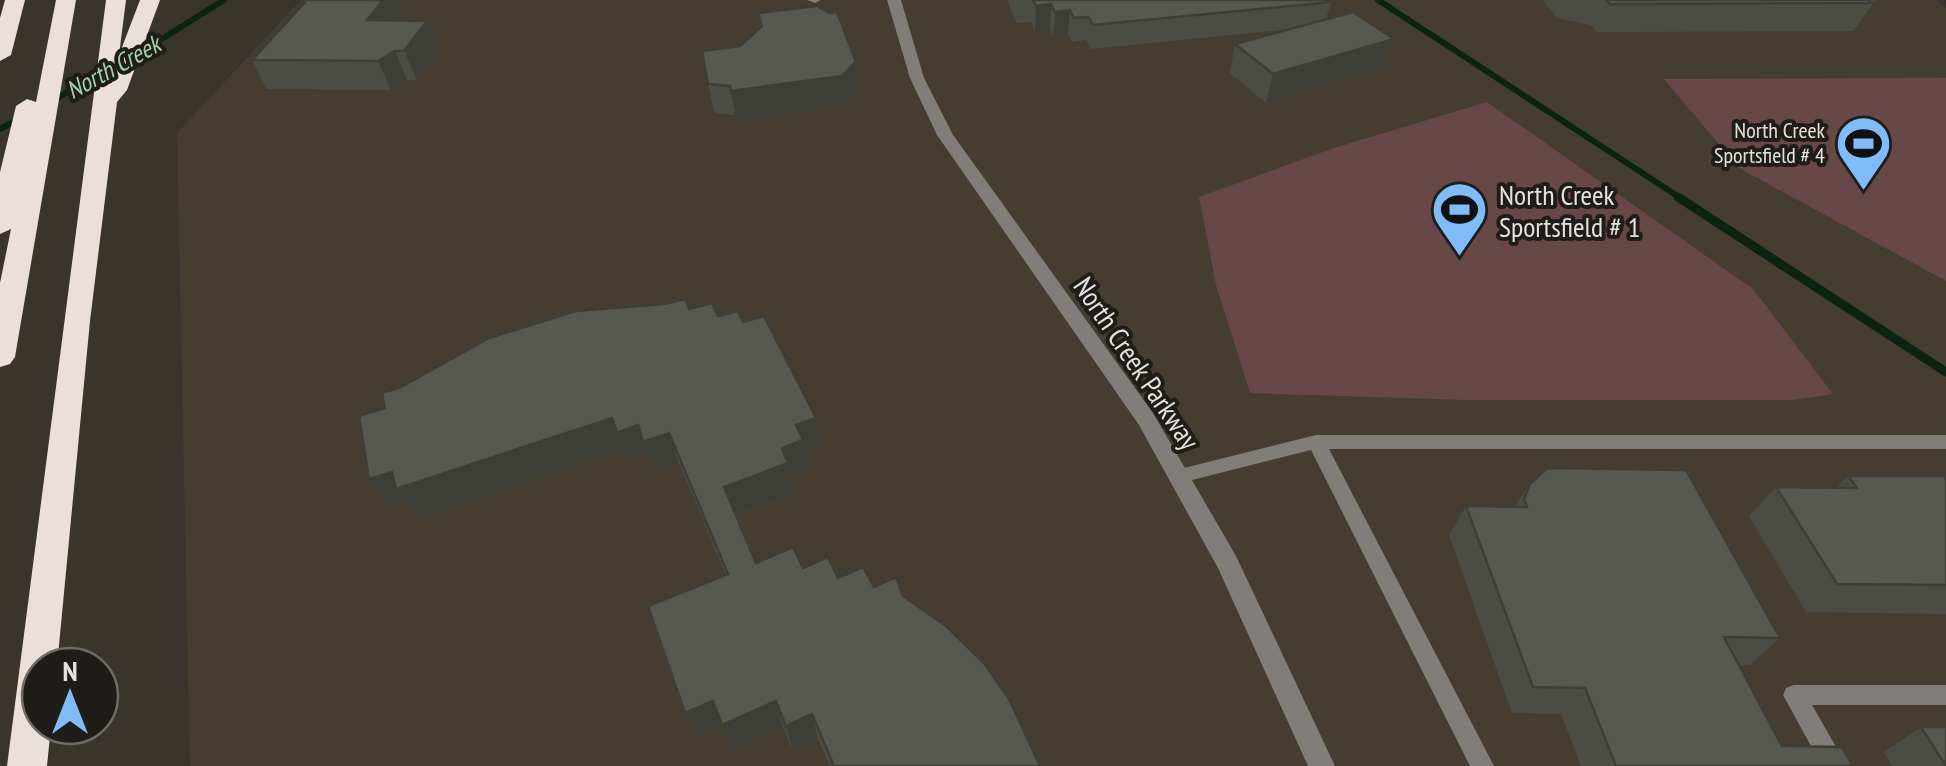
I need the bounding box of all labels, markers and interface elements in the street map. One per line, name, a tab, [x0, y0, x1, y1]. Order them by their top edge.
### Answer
water label: North Creek	[60, 26, 169, 106]
sports icon: North Creek Sportsfield # 4	[1834, 113, 1894, 192]
place label: North Creek Sportsfield # 4	[1714, 116, 1825, 169]
place label: North Creek Sportsfield # 1	[1499, 176, 1640, 245]
sports icon: North Creek Sportsfield # 1	[1430, 180, 1490, 259]
street label: North Creek Parkway	[1066, 270, 1209, 457]
north arrow	[20, 646, 120, 746]
text: N	[62, 652, 78, 689]

